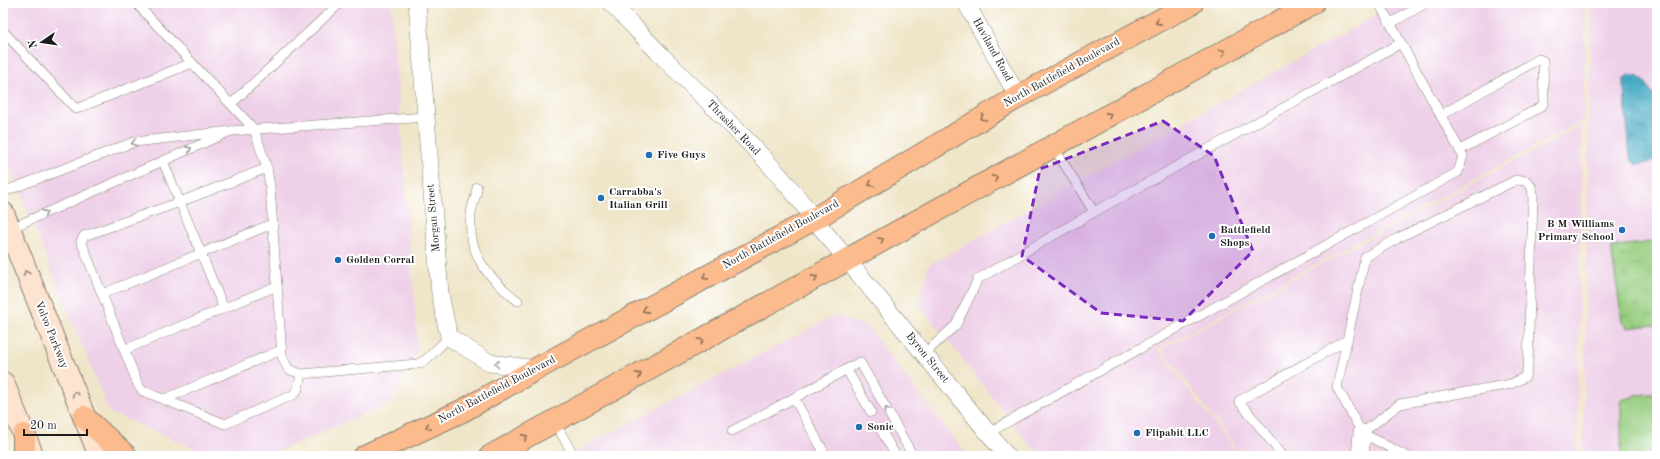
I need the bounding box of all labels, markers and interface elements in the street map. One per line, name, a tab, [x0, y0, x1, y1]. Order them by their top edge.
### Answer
street label: Haviland Road	[970, 17, 1014, 84]
one-way arrow	[1154, 17, 1162, 24]
north arrow	[22, 22, 62, 62]
street label: North Battlefield Boulevard	[1002, 36, 1122, 110]
text: N	[27, 38, 40, 49]
one-way arrow	[1219, 50, 1226, 57]
street label: Thrasher Road	[704, 98, 762, 158]
one-way arrow	[1105, 112, 1112, 120]
one-way arrow	[980, 113, 987, 120]
one-way arrow	[130, 139, 137, 147]
one-way arrow	[185, 146, 193, 154]
marker: Five Guys	[644, 150, 654, 160]
place label: Five Guys	[657, 150, 706, 161]
one-way arrow	[991, 175, 998, 182]
one-way arrow	[868, 180, 875, 187]
street label: Morgan Street	[426, 183, 442, 253]
place label: Carrabba's Italian Grill	[609, 187, 668, 211]
marker: Carrabba's Italian Grill	[596, 193, 606, 203]
street label: North Battlefield Boulevard	[721, 198, 841, 272]
one-way arrow	[40, 210, 48, 218]
place label: B M Williams Primary School	[1538, 219, 1615, 243]
place label: Battlefield Shops	[1220, 225, 1271, 249]
marker: B M Williams Primary School	[1617, 225, 1627, 235]
marker: Battlefield Shops	[1207, 231, 1217, 241]
one-way arrow	[877, 238, 884, 245]
marker: Golden Corral	[333, 255, 343, 265]
place label: Golden Corral	[346, 255, 415, 266]
one-way arrow	[23, 270, 31, 277]
one-way arrow	[702, 273, 709, 280]
one-way arrow	[811, 276, 818, 283]
street label: Volvo Parkway	[32, 300, 70, 370]
one-way arrow	[642, 305, 649, 312]
street label: Byron Street	[903, 331, 951, 385]
one-way arrow	[697, 338, 704, 345]
street label: North Battlefield Boulevard	[437, 354, 558, 426]
one-way arrow	[494, 360, 500, 369]
one-way arrow	[635, 372, 643, 379]
one-way arrow	[71, 390, 79, 397]
one-way arrow	[885, 407, 892, 414]
scale bar	[24, 411, 87, 437]
text: 20 m	[30, 420, 57, 432]
one-way arrow	[424, 422, 432, 430]
marker: Sonic	[854, 422, 864, 432]
place label: Sonic	[867, 422, 894, 433]
marker: Flipabit LLC	[1132, 428, 1142, 438]
place label: Flipabit LLC	[1145, 428, 1209, 439]
one-way arrow	[521, 435, 529, 442]

